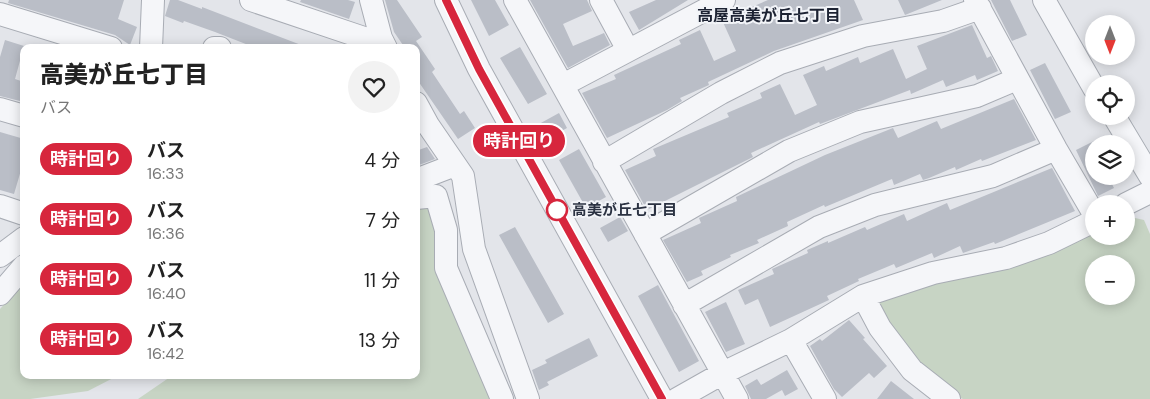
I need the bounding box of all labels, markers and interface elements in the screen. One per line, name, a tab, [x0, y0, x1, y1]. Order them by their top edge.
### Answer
district label: 高屋高美が丘七丁目	[697, 5, 841, 26]
north arrow	[1085, 15, 1135, 65]
map controls	[1085, 15, 1135, 305]
text: 高美が丘七丁目	[40, 59, 208, 90]
button: heart	[348, 61, 400, 113]
button: locate	[1085, 75, 1135, 125]
text: バス	[40, 97, 72, 118]
line badge: 時計回り	[484, 125, 554, 157]
text: 時計回り	[483, 129, 555, 153]
button: layers	[1085, 135, 1135, 185]
text: バス	[147, 138, 185, 163]
text: 時計回り	[50, 147, 122, 171]
text: 4 分	[364, 148, 400, 173]
text: 16:33	[147, 163, 184, 184]
button: +	[1085, 195, 1135, 245]
text: バス	[147, 198, 185, 223]
marker: 高美が丘七丁目	[546, 199, 568, 221]
place label: 高美が丘七丁目	[572, 200, 677, 220]
text: 時計回り	[50, 207, 122, 231]
text: 7 分	[366, 208, 400, 233]
text: 16:36	[147, 223, 185, 244]
button: −	[1085, 255, 1135, 305]
text: バス	[147, 258, 185, 283]
text: 時計回り	[50, 267, 122, 291]
text: 11 分	[364, 268, 400, 293]
text: 16:40	[147, 283, 186, 304]
text: バス	[147, 318, 185, 343]
text: 時計回り	[50, 327, 122, 351]
text: 13 分	[359, 328, 400, 353]
text: 16:42	[147, 343, 184, 364]

